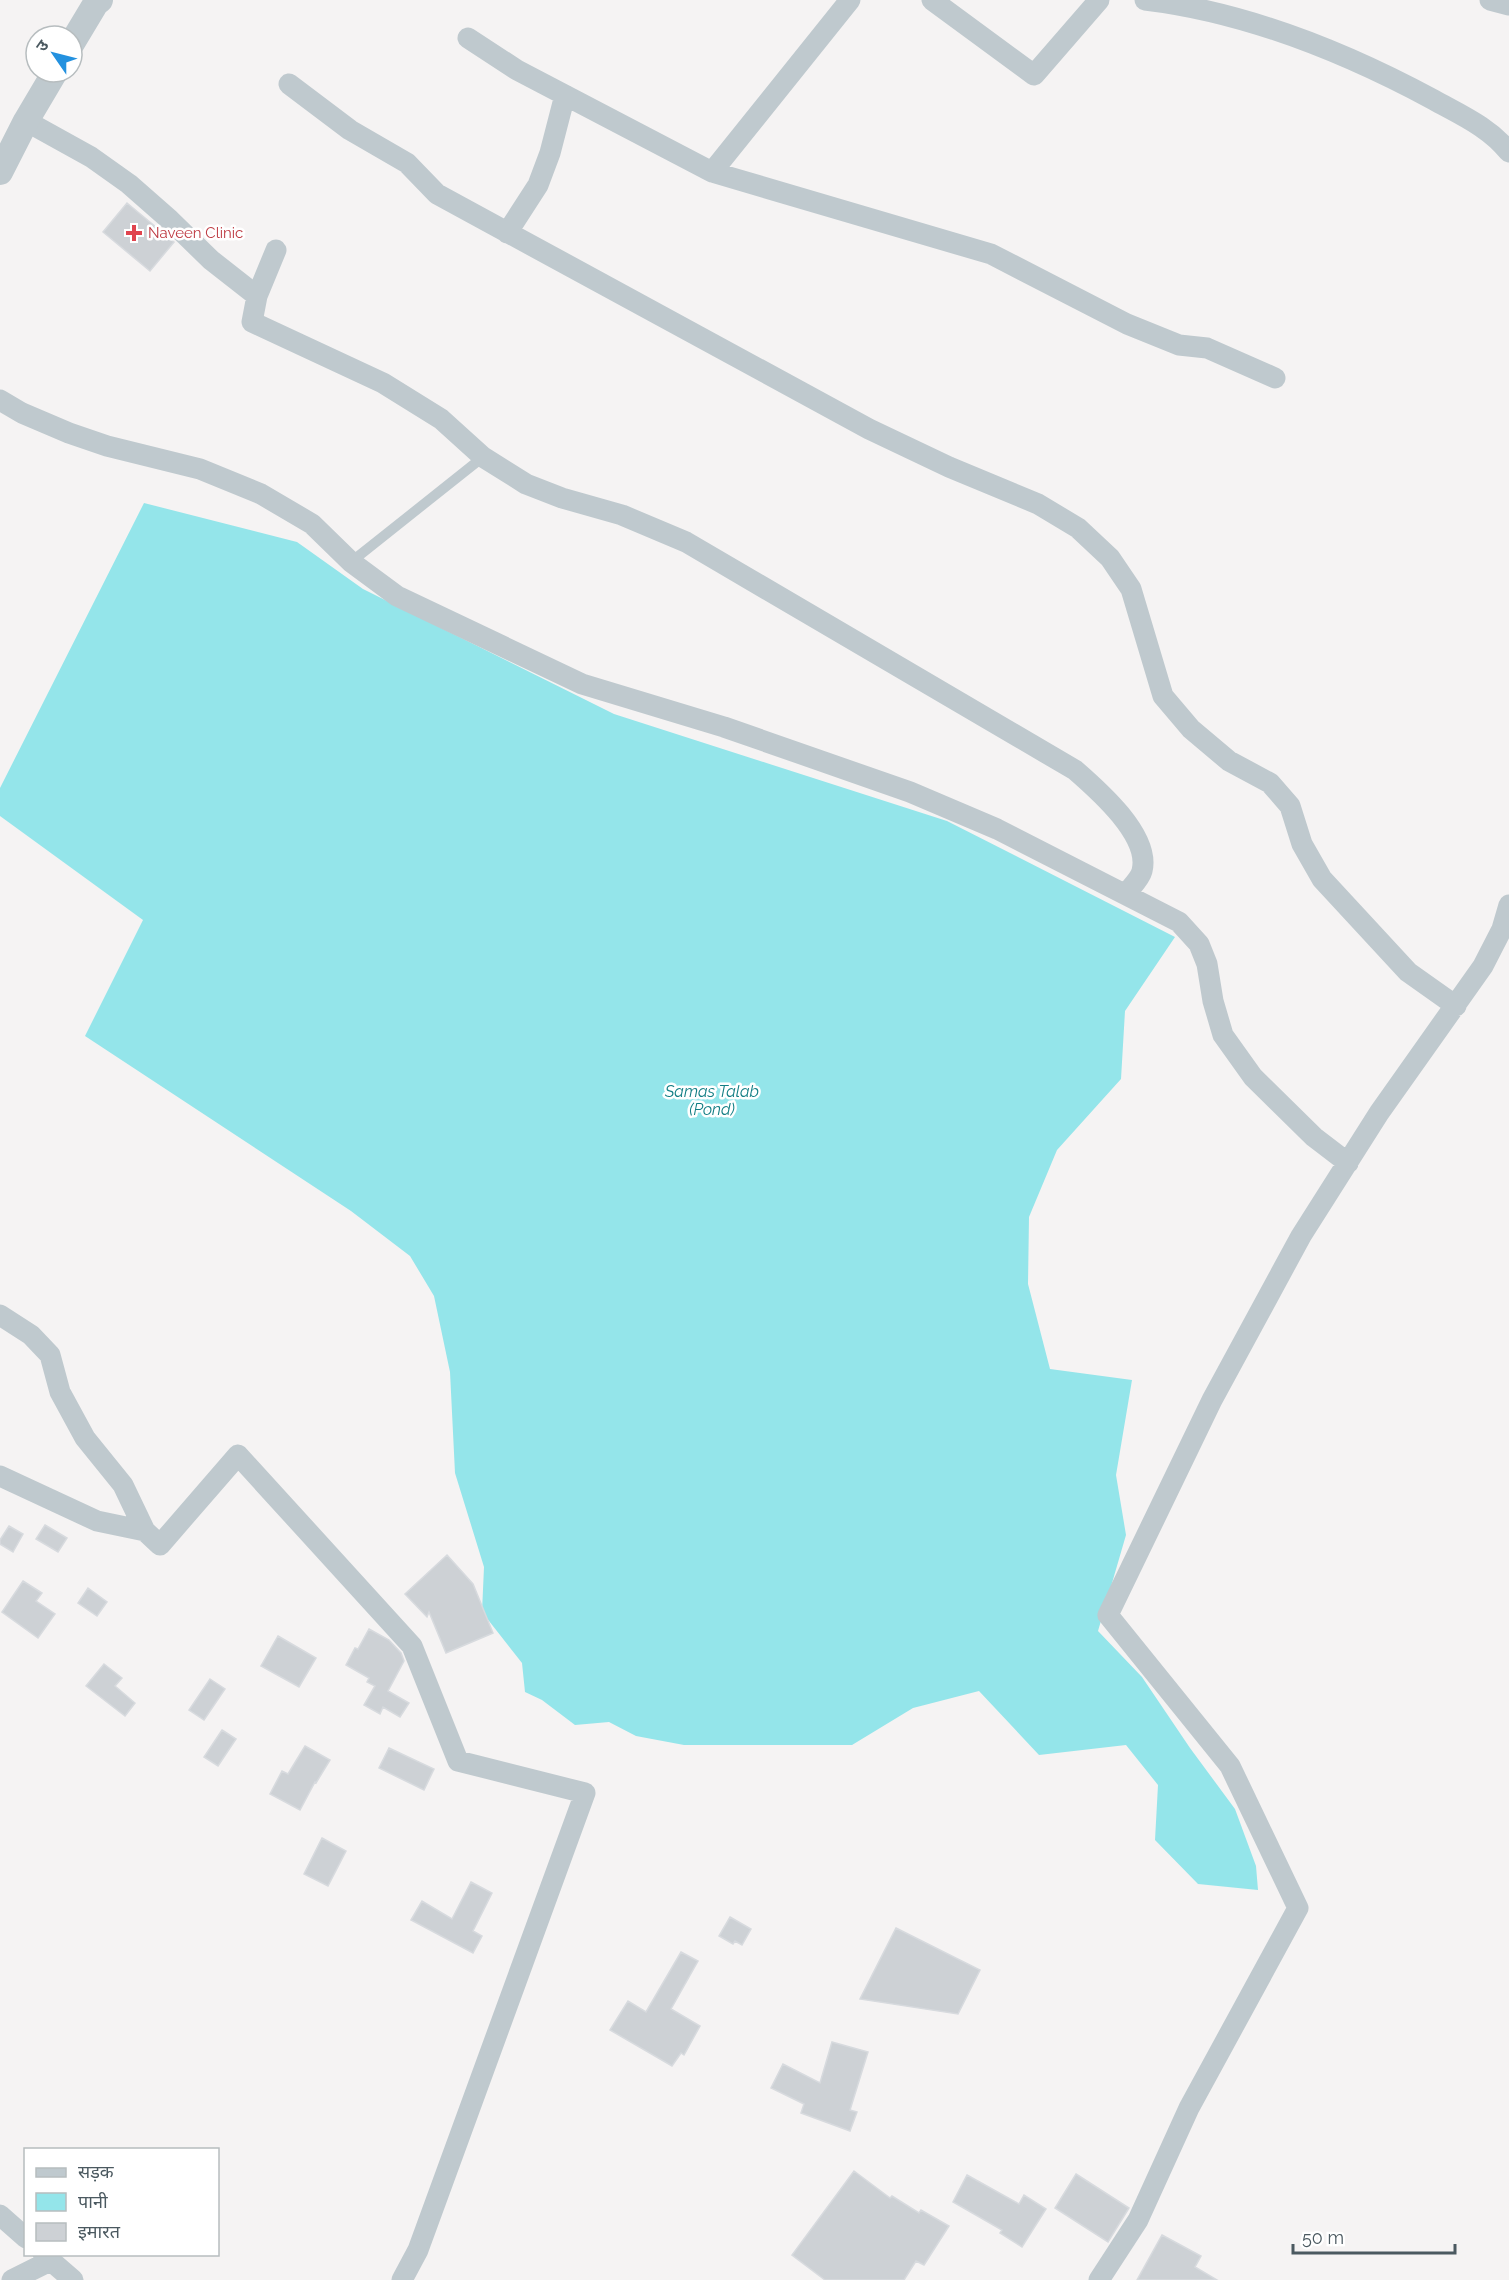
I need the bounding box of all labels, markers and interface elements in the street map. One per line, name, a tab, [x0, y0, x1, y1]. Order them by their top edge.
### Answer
north arrow	[24, 24, 84, 84]
text: उ	[32, 36, 53, 55]
marker: Naveen Clinic	[125, 224, 143, 242]
place label: Naveen Clinic	[148, 224, 243, 242]
water label: Samas Talab (Pond)	[664, 1082, 759, 1119]
legend	[24, 2148, 219, 2256]
text: सड़क	[78, 2161, 115, 2182]
text: पानी	[78, 2191, 108, 2212]
scale bar	[1293, 2217, 1455, 2255]
text: इमारत	[78, 2221, 121, 2242]
text: 50 m	[1302, 2227, 1344, 2248]

